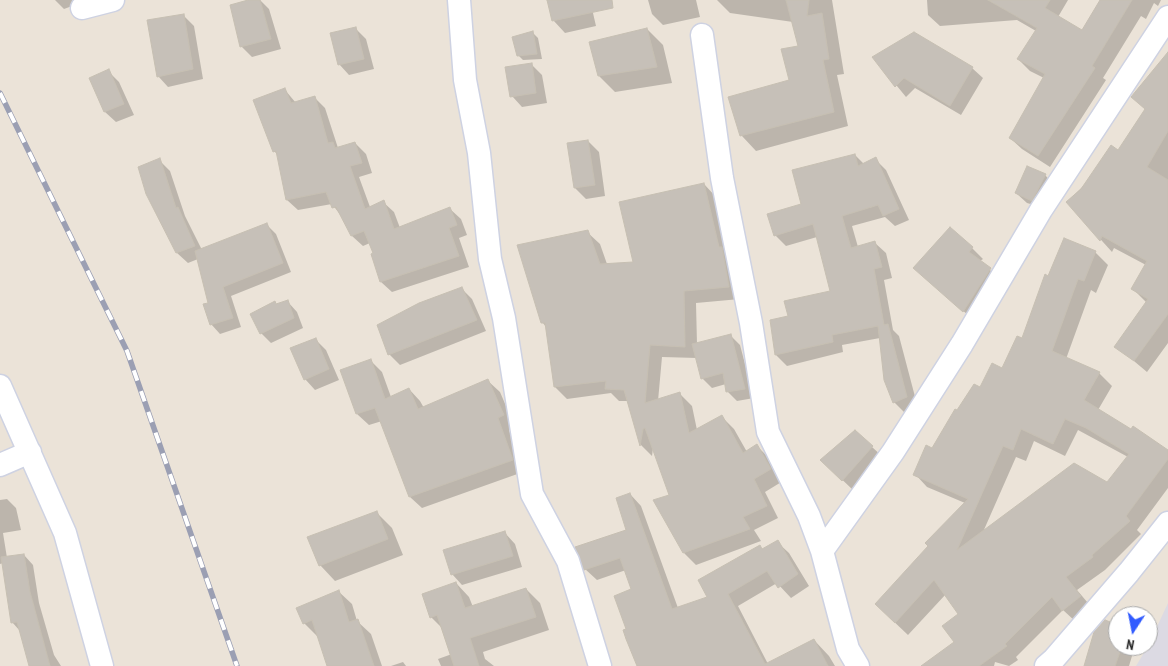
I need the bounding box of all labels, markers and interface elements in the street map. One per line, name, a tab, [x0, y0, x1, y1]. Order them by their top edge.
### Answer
north arrow	[1108, 606, 1158, 656]
text: N	[1125, 635, 1136, 654]

